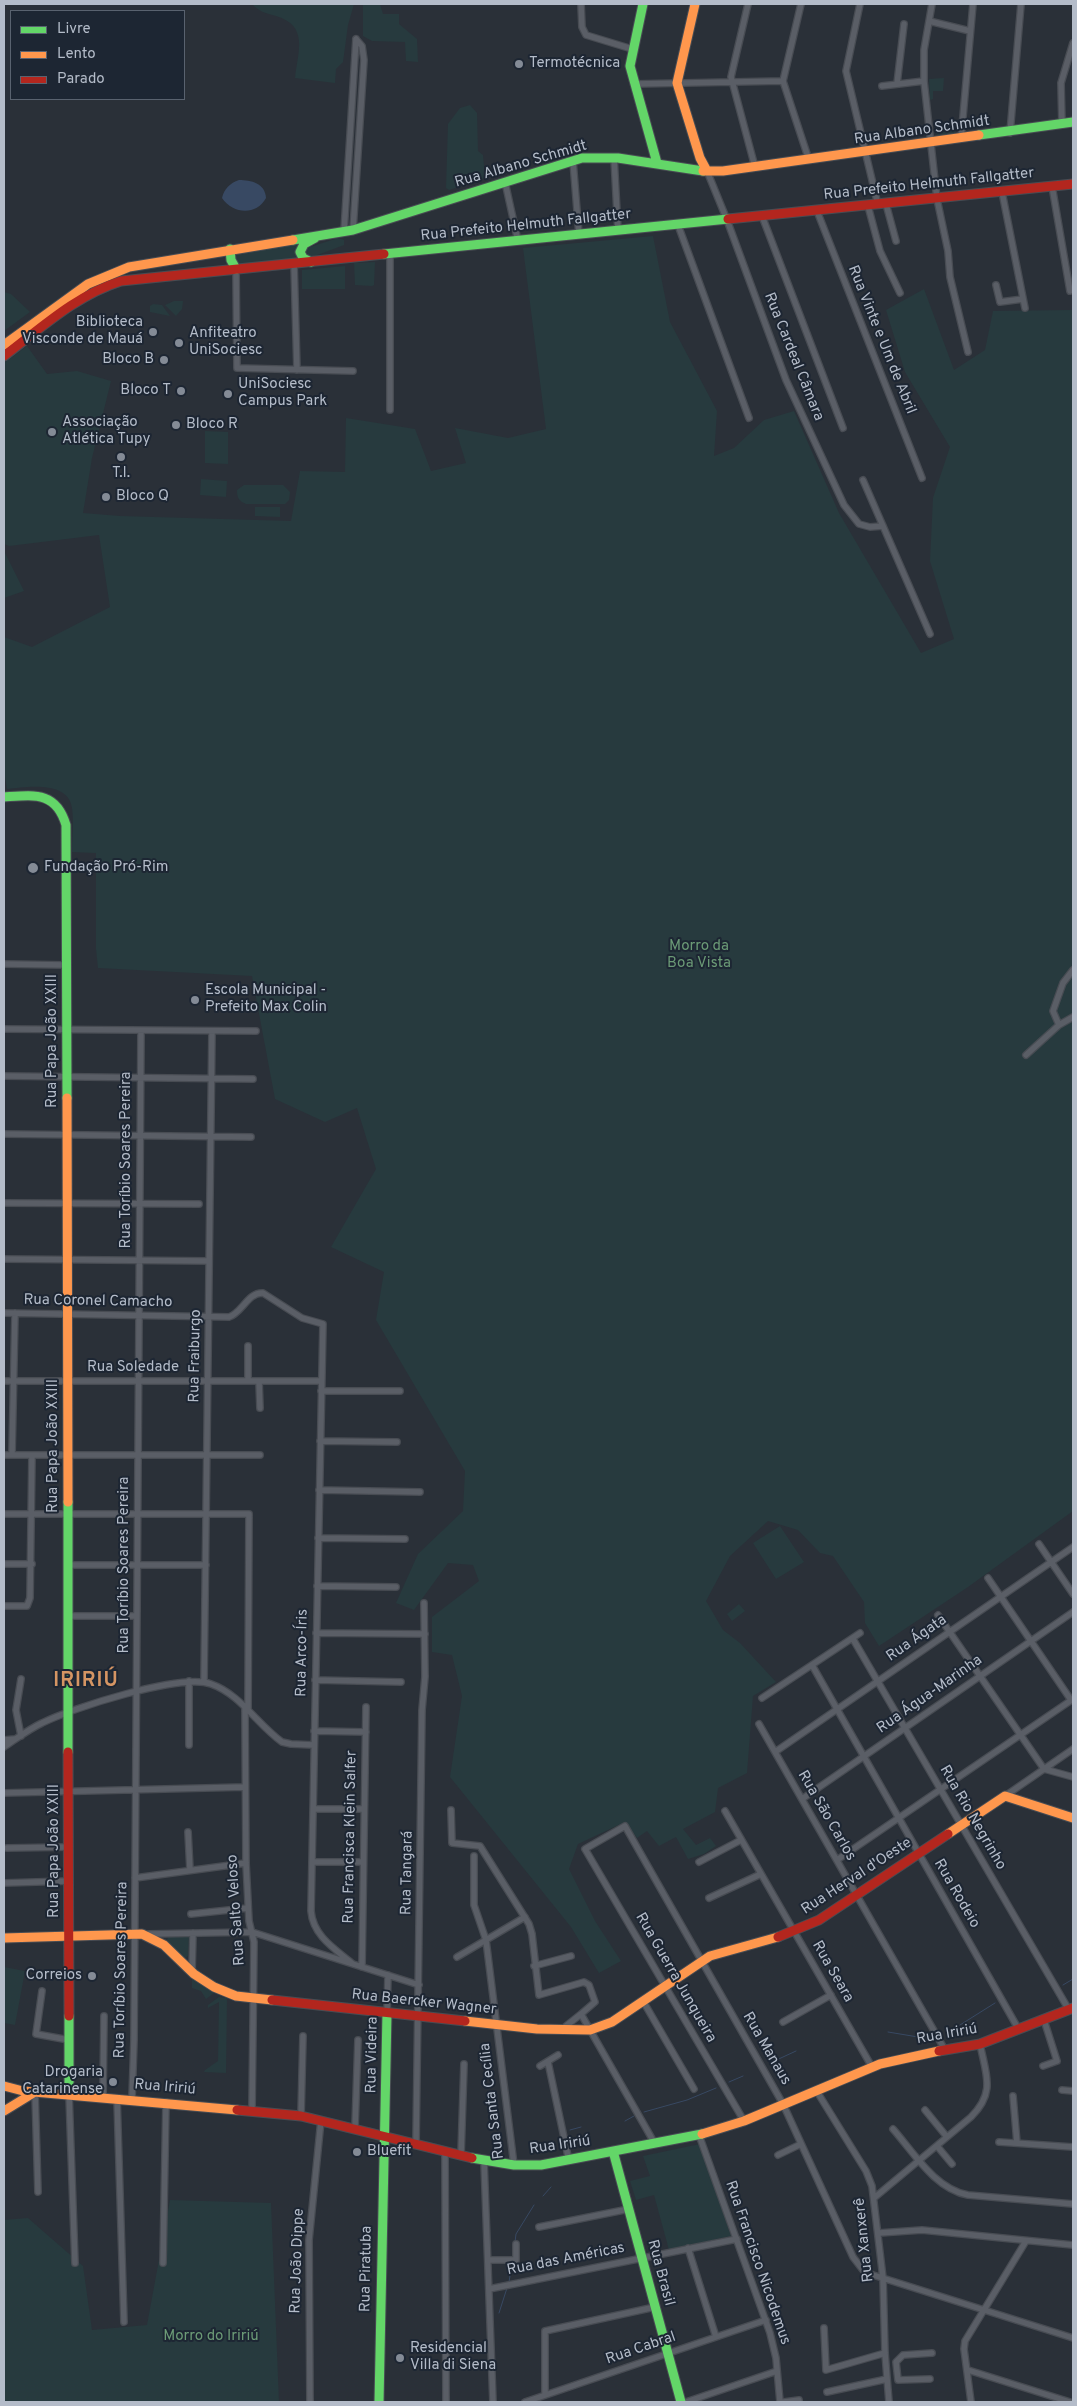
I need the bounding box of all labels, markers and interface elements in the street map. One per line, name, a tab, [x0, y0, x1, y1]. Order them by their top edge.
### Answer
legend	[10, 10, 185, 100]
text: Livre	[57, 20, 91, 39]
text: Lento	[57, 45, 96, 64]
place label: Termotécnica	[529, 55, 620, 73]
marker: Termotécnica	[513, 58, 525, 70]
text: Parado	[57, 70, 105, 89]
street label: Rua Albano Schmidt	[853, 113, 991, 149]
street label: Rua Albano Schmidt	[453, 138, 589, 192]
street label: Rua Prefeito Helmuth Fallgatter	[823, 165, 1035, 205]
street label: Rua Prefeito Helmuth Fallgatter	[420, 206, 632, 246]
street label: Rua Vinte e Um de Abril	[843, 263, 919, 417]
street label: Rua Cardeal Câmara	[759, 290, 827, 424]
place label: Biblioteca Visconde de Mauá	[22, 314, 143, 349]
place label: Anfiteatro UniSociesc	[189, 325, 263, 360]
marker: Biblioteca Visconde de Mauá	[147, 326, 159, 338]
marker: Anfiteatro UniSociesc	[173, 337, 185, 349]
place label: Bloco B	[102, 351, 154, 369]
marker: Bloco B	[158, 354, 170, 366]
place label: UniSociesc Campus Park	[238, 376, 327, 411]
place label: Bloco T	[120, 382, 171, 400]
marker: Bloco T	[175, 385, 187, 397]
marker: UniSociesc Campus Park	[222, 388, 234, 400]
place label: Associação Atlética Tupy	[62, 414, 150, 449]
place label: Bloco R	[186, 416, 238, 434]
marker: Bloco R	[170, 419, 182, 431]
marker: Associação Atlética Tupy	[46, 426, 58, 438]
marker: T.I.	[115, 451, 127, 463]
place label: T.I.	[112, 465, 130, 483]
place label: Bloco Q	[116, 488, 169, 506]
marker: Bloco Q	[100, 491, 112, 503]
place label: Fundação Pró-Rim	[44, 859, 168, 877]
marker: Fundação Pró-Rim	[26, 861, 40, 875]
park label: Morro da Boa Vista	[667, 938, 731, 973]
street label: Rua Papa João XXIII	[44, 974, 62, 1108]
place label: Escola Municipal - Prefeito Max Colin	[205, 982, 327, 1017]
marker: Escola Municipal - Prefeito Max Colin	[189, 994, 201, 1006]
street label: Rua Toríbio Soares Pereira	[118, 1072, 136, 1248]
street label: Rua Coronel Camacho	[23, 1292, 173, 1312]
street label: Rua Fraiburgo	[186, 1309, 206, 1403]
street label: Rua Soledade	[87, 1359, 179, 1377]
street label: Rua Papa João XXIII	[45, 1379, 63, 1513]
street label: Rua Toríbio Soares Pereira	[116, 1477, 134, 1653]
street label: Rua Arco-Íris	[293, 1609, 313, 1697]
street label: Rua Ágata	[883, 1612, 951, 1666]
street label: Rua Água-Marinha	[874, 1652, 986, 1738]
district label: IRIRIÚ	[53, 1670, 119, 1694]
street label: Rua Francisca Klein Salfer	[340, 1750, 362, 1924]
street label: Rua Rio Negrinho	[935, 1762, 1009, 1874]
street label: Rua São Carlos	[793, 1768, 859, 1864]
street label: Rua Papa João XXIII	[46, 1784, 64, 1918]
street label: Rua Tangará	[398, 1831, 418, 1915]
street label: Rua Herval d'Oeste	[798, 1835, 916, 1919]
street label: Rua Salto Veloso	[224, 1854, 250, 1966]
street label: Rua Rodeio	[929, 1856, 983, 1932]
street label: Rua Toríbio Soares Pereira	[111, 1881, 133, 2059]
street label: Rua Guerra Junqueira	[630, 1910, 720, 2046]
street label: Rua Seara	[807, 1938, 857, 2006]
place label: Correios	[26, 1967, 82, 1985]
marker: Correios	[86, 1970, 98, 1982]
street label: Rua Baercker Wagner	[351, 1986, 497, 2020]
street label: Rua Manaus	[738, 2009, 794, 2089]
street label: Rua Videira	[363, 2016, 383, 2094]
street label: Rua Iririú	[915, 2021, 979, 2049]
street label: Rua Santa Cecília	[477, 2042, 509, 2160]
place label: Drogaria Catarinense	[22, 2064, 103, 2099]
marker: Drogaria Catarinense	[107, 2076, 119, 2088]
street label: Rua Iririú	[134, 2076, 196, 2100]
street label: Rua Iririú	[528, 2133, 592, 2159]
place label: Bluefit	[367, 2143, 411, 2161]
marker: Bluefit	[351, 2146, 363, 2158]
street label: Rua Francisco Nicodemus	[720, 2179, 794, 2347]
street label: Rua Xanxerê	[852, 2197, 878, 2283]
street label: Rua João Dippe	[287, 2208, 309, 2314]
street label: Rua Piratuba	[357, 2226, 377, 2312]
street label: Rua Brasil	[643, 2238, 677, 2308]
street label: Rua das Américas	[506, 2240, 626, 2280]
park label: Morro do Iririú	[163, 2328, 259, 2346]
street label: Rua Cabral	[604, 2329, 678, 2369]
place label: Residencial Villa di Siena	[410, 2340, 496, 2375]
marker: Residencial Villa di Siena	[394, 2352, 406, 2364]

